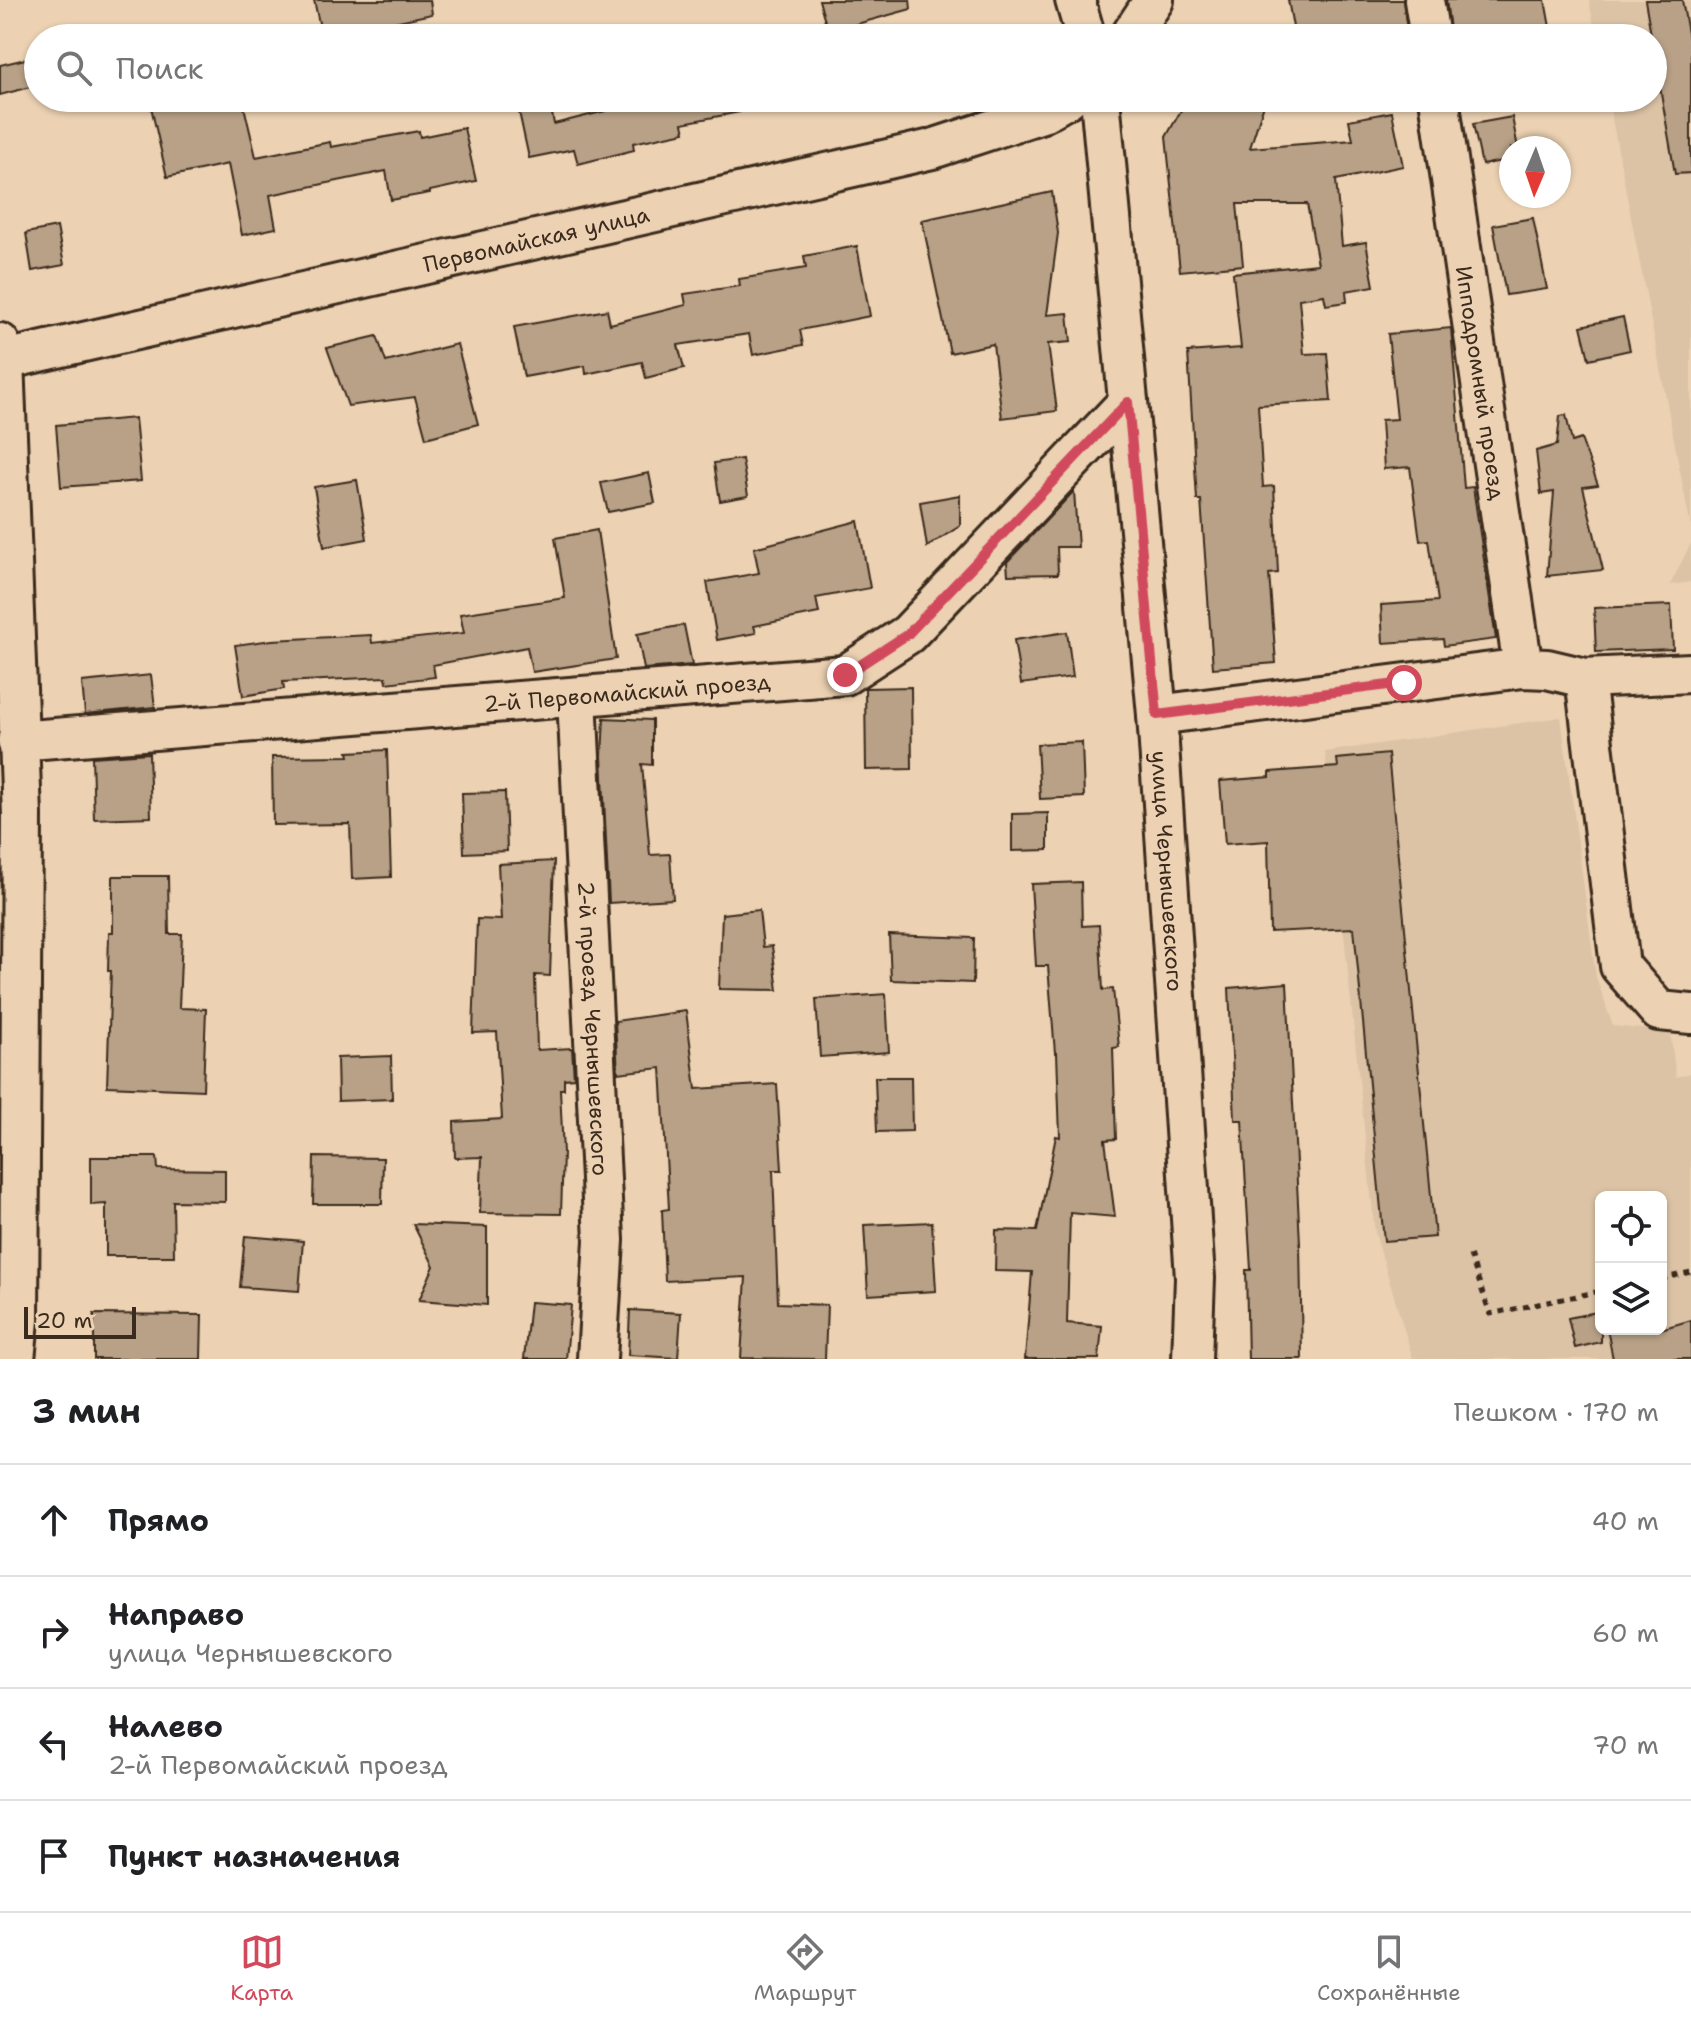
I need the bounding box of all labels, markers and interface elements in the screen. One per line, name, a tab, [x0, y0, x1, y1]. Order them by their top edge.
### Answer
search box	[24, 24, 1667, 112]
icon: search	[52, 46, 96, 90]
text: Поиск	[116, 48, 204, 89]
north arrow	[1499, 136, 1571, 208]
street label: Первомайская улица	[421, 200, 653, 279]
street label: Ипподромный проезд	[1449, 264, 1512, 502]
route end	[827, 657, 863, 693]
route start	[1386, 665, 1422, 701]
street label: 2-й Первомайский проезд	[483, 667, 772, 719]
street label: улица Чернышевского	[1144, 750, 1190, 992]
street label: 2-й проезд Чернышевского	[571, 880, 615, 1177]
map controls	[1595, 1191, 1667, 1335]
button: locate	[1595, 1191, 1667, 1263]
button: layers	[1595, 1263, 1667, 1335]
scale bar	[24, 1303, 136, 1339]
text: 20 m	[36, 1306, 93, 1335]
text: 3 мин	[32, 1388, 141, 1434]
text: Пешком · 170 m	[1454, 1394, 1659, 1429]
icon: ahead	[32, 1498, 76, 1542]
text: Прямо	[108, 1500, 209, 1541]
text: 40 m	[1592, 1503, 1659, 1538]
text: Направо	[108, 1594, 244, 1635]
icon: right	[32, 1610, 76, 1654]
text: 60 m	[1592, 1615, 1659, 1650]
text: улица Чернышевского	[108, 1635, 393, 1670]
text: Налево	[108, 1706, 223, 1747]
icon: left	[32, 1722, 76, 1766]
text: 70 m	[1592, 1727, 1659, 1762]
text: 2-й Первомайский проезд	[108, 1747, 448, 1782]
icon: arrive	[32, 1834, 76, 1878]
text: Пункт назначения	[108, 1836, 400, 1877]
tab: Карта	[230, 1930, 293, 2007]
tab: Маршрут	[754, 1930, 856, 2007]
tab: Сохранённые	[1317, 1930, 1461, 2007]

